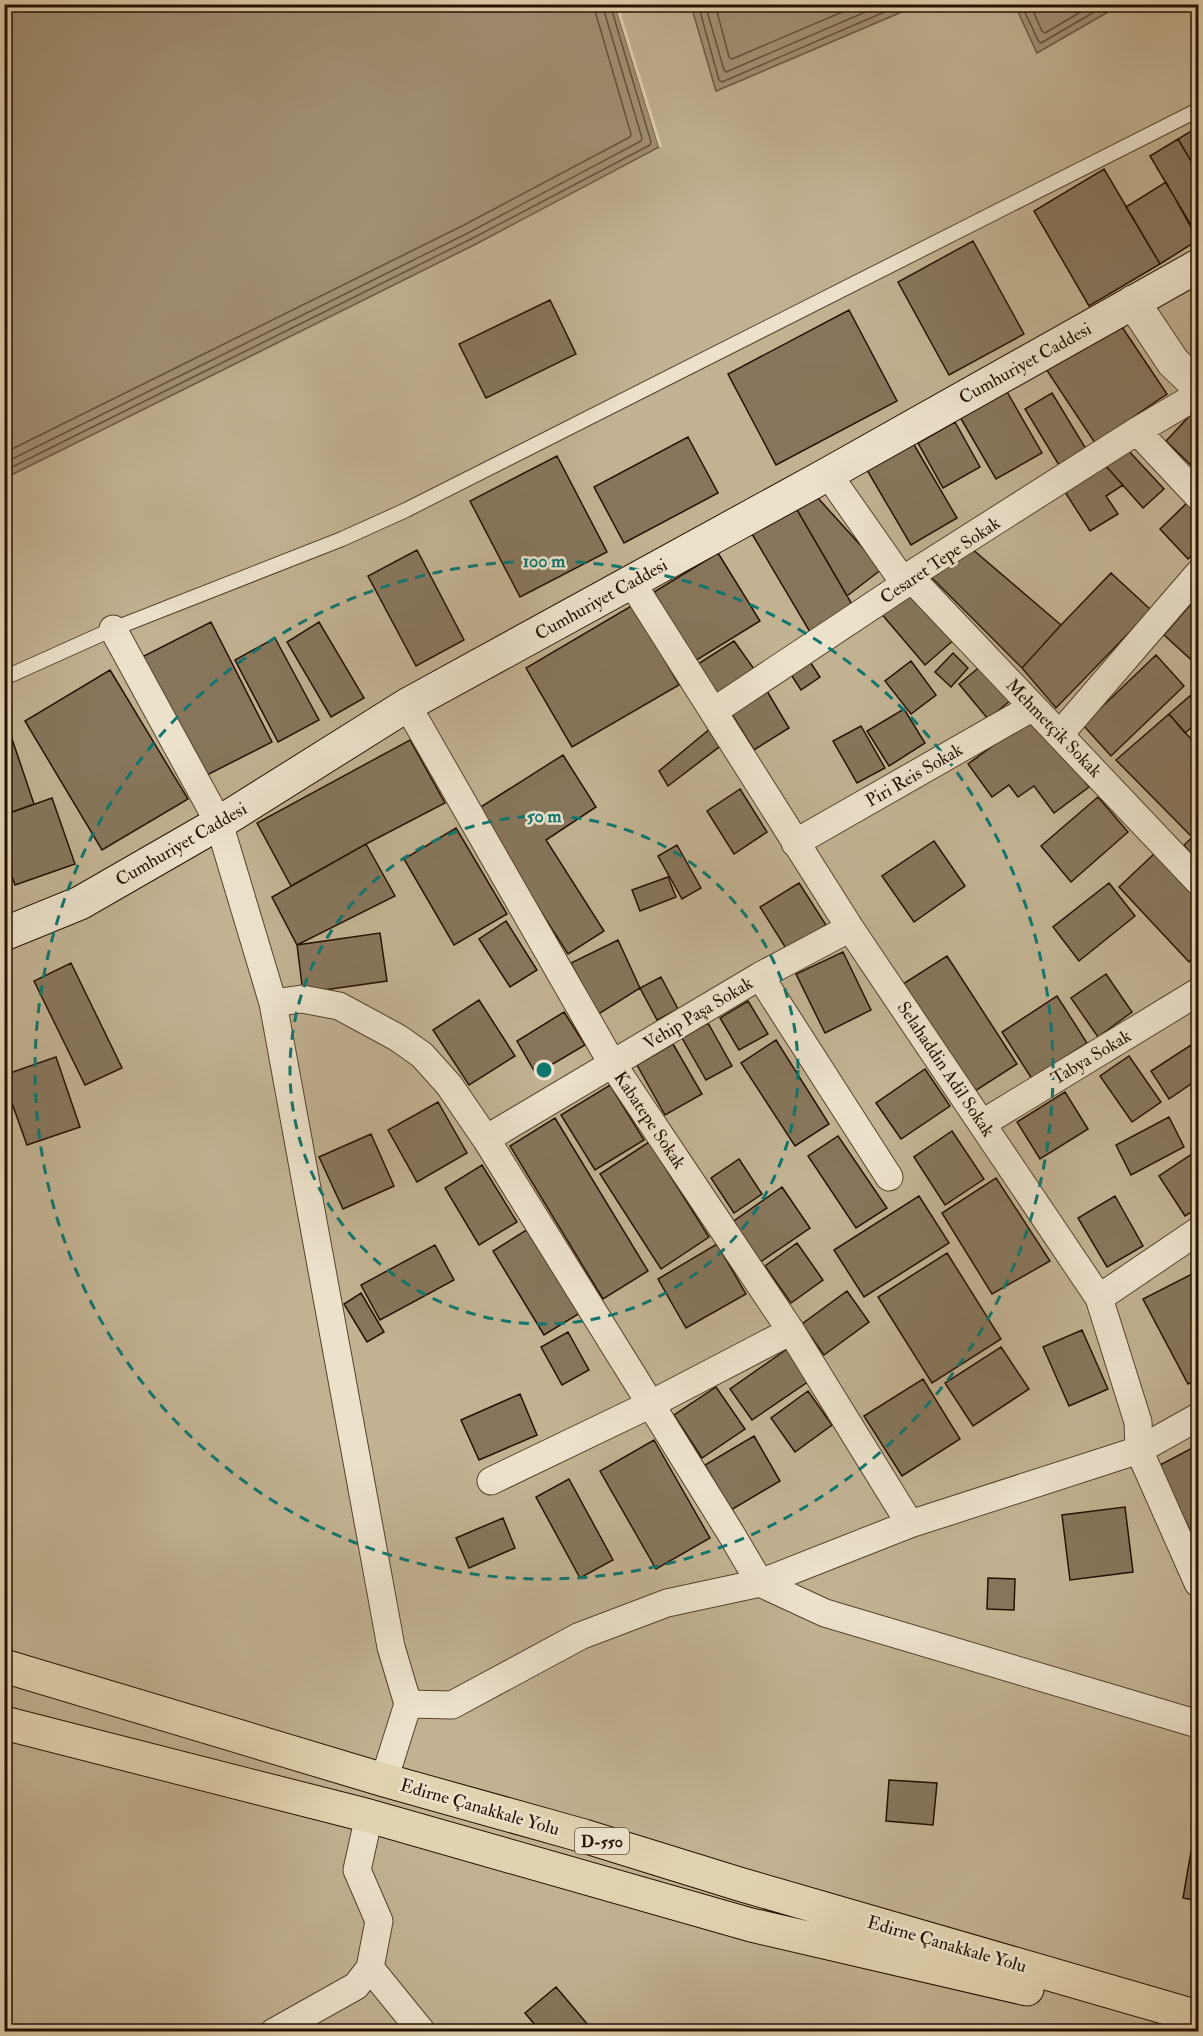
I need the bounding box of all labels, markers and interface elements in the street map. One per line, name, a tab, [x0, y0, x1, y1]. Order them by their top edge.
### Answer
street label: Cumhuriyet Caddesi	[955, 317, 1096, 409]
street label: Cesaret Tepe Sokak	[876, 511, 1005, 609]
text: 100 m	[523, 550, 566, 573]
street label: Cumhuriyet Caddesi	[531, 553, 672, 645]
street label: Mehmetçik Sokak	[1001, 674, 1107, 783]
street label: Piri Reis Sokak	[861, 738, 967, 813]
street label: Cumhuriyet Caddesi	[111, 797, 251, 891]
text: 50 m	[527, 805, 562, 828]
street label: Vehip Paşa Sokak	[639, 972, 758, 1055]
street label: Selahaddin Adil Sokak	[892, 997, 1000, 1142]
street label: Tabya Sokak	[1047, 1024, 1136, 1090]
centre of rings	[534, 1060, 554, 1080]
street label: Kabatepe Sokak	[608, 1067, 691, 1174]
street label: Edirne Çanakkale Yolu	[398, 1774, 562, 1841]
road number: D-550	[575, 1828, 629, 1854]
street label: Edirne Çanakkale Yolu	[865, 1911, 1029, 1978]

